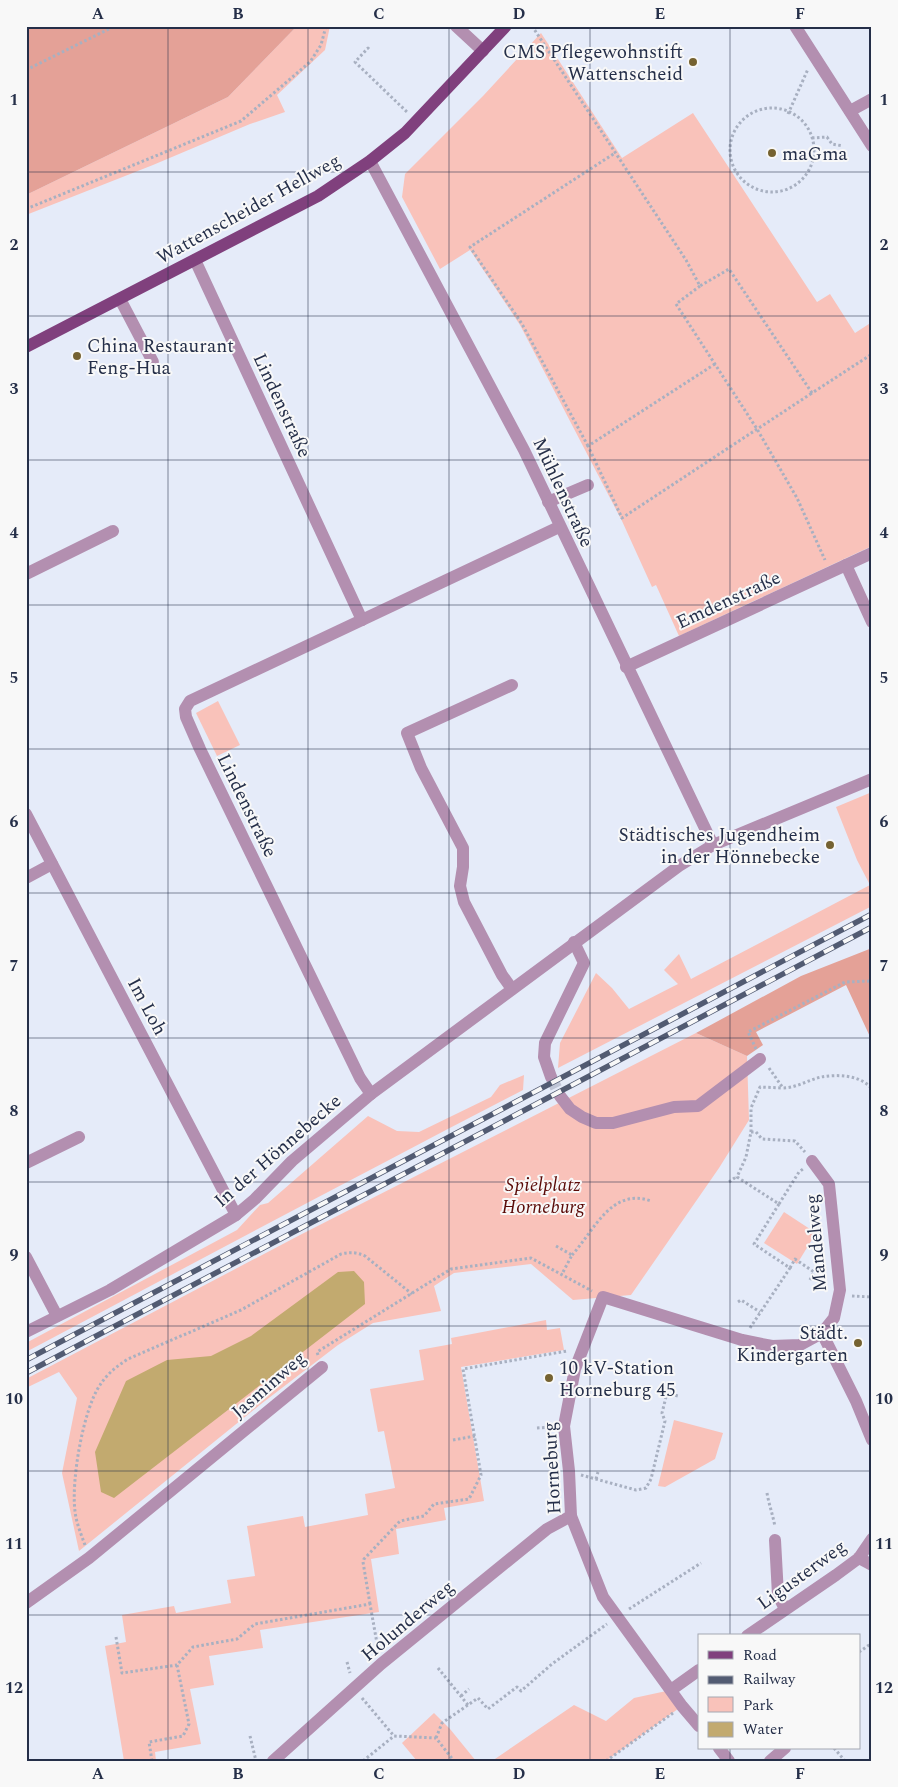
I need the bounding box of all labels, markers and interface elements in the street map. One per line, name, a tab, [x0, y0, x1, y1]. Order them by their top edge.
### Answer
text: A	[92, 2, 105, 26]
text: B	[232, 2, 244, 26]
text: C	[373, 2, 385, 26]
text: D	[513, 2, 526, 26]
text: E	[655, 2, 665, 26]
text: F	[795, 2, 805, 26]
place label: CMS Pflegewohnstift Wattenscheid	[503, 38, 683, 89]
marker: CMS Pflegewohnstift Wattenscheid	[687, 56, 699, 68]
text: 1	[10, 88, 18, 112]
text: 1	[880, 88, 888, 112]
place label: maGma	[782, 140, 848, 169]
street label: Wattenscheider Hellweg	[151, 147, 346, 272]
marker: maGma	[766, 147, 778, 159]
text: 2	[10, 233, 19, 257]
text: 2	[880, 233, 889, 257]
place label: China Restaurant Feng-Hua	[87, 332, 234, 383]
street label: Lindenstraße	[245, 349, 319, 463]
marker: China Restaurant Feng-Hua	[71, 350, 83, 362]
text: 3	[10, 377, 19, 401]
text: 3	[880, 377, 889, 401]
street label: Mühlenstraße	[524, 433, 601, 552]
text: 4	[10, 521, 19, 545]
text: 4	[880, 521, 889, 545]
street label: Emdenstraße	[672, 564, 786, 637]
text: 5	[10, 666, 18, 690]
text: 5	[880, 666, 888, 690]
street label: Lindenstraße	[209, 749, 284, 863]
text: 6	[10, 810, 19, 834]
text: 6	[880, 810, 889, 834]
place label: Städtisches Jugendheim in der Hönnebecke	[618, 821, 820, 872]
marker: Städtisches Jugendheim in der Hönnebecke	[824, 839, 836, 851]
text: 7	[10, 954, 19, 978]
text: 7	[880, 954, 889, 978]
street label: Im Loh	[119, 973, 174, 1041]
street label: In der Hönnebecke	[208, 1087, 348, 1215]
text: 8	[10, 1099, 19, 1123]
text: 8	[880, 1099, 889, 1123]
park label: Spielplatz Horneburg	[502, 1171, 585, 1222]
street label: Mandelweg	[798, 1193, 835, 1293]
text: 9	[10, 1243, 19, 1267]
text: 9	[880, 1243, 889, 1267]
place label: Städt. Kindergarten	[736, 1319, 848, 1370]
marker: Städt. Kindergarten	[852, 1337, 864, 1349]
street label: Jasminweg	[225, 1344, 313, 1426]
place label: 10 kV-Station Horneburg 45	[559, 1354, 675, 1405]
marker: 10 kV-Station Horneburg 45	[543, 1372, 555, 1384]
text: 10	[5, 1387, 23, 1411]
text: 10	[875, 1387, 893, 1411]
street label: Horneburg	[536, 1421, 569, 1515]
text: 11	[5, 1532, 23, 1556]
text: 11	[875, 1532, 893, 1556]
street label: Ligusterweg	[751, 1533, 853, 1618]
street label: Holunderweg	[355, 1573, 461, 1669]
legend	[698, 1634, 860, 1750]
text: Road	[743, 1644, 777, 1667]
text: Railway	[743, 1668, 796, 1691]
text: 12	[5, 1676, 23, 1700]
text: 12	[875, 1676, 893, 1700]
text: Park	[743, 1694, 774, 1717]
text: Water	[743, 1718, 783, 1741]
text: A	[92, 1762, 105, 1786]
text: B	[232, 1762, 244, 1786]
text: C	[373, 1762, 385, 1786]
text: D	[513, 1762, 526, 1786]
text: E	[655, 1762, 665, 1786]
text: F	[795, 1762, 805, 1786]

